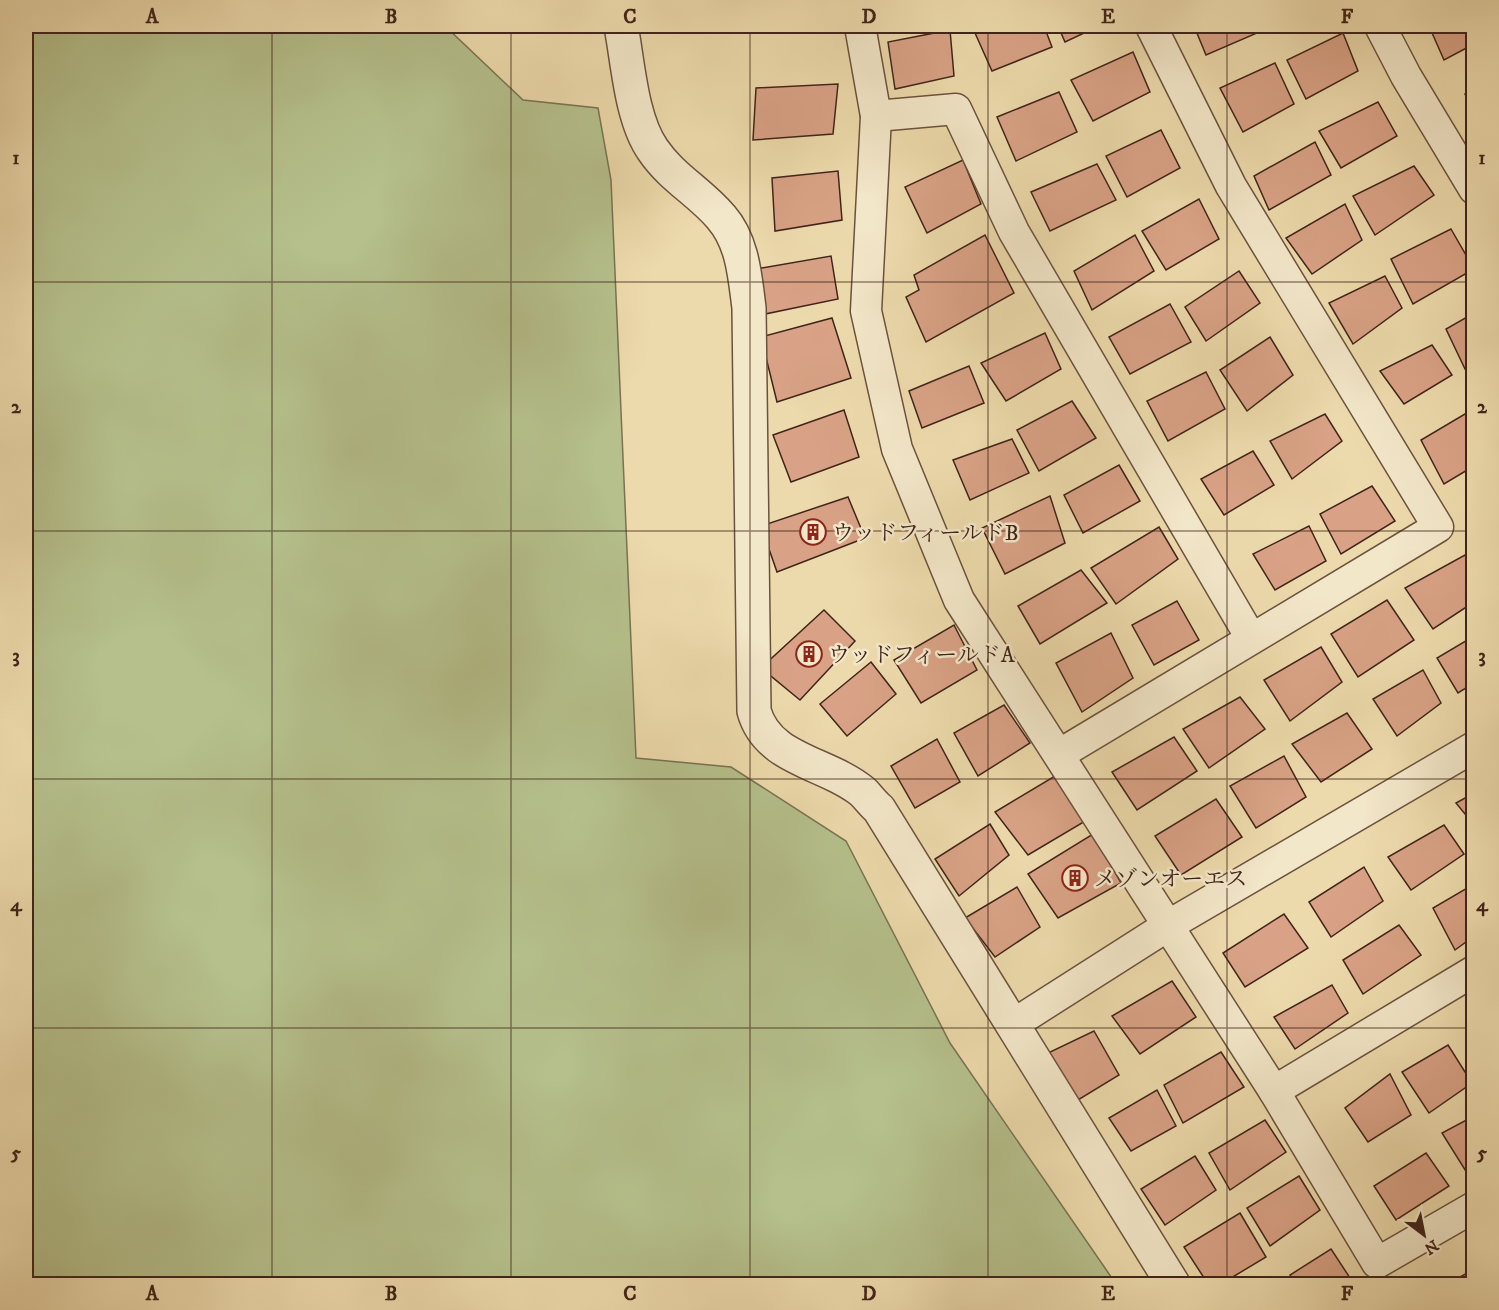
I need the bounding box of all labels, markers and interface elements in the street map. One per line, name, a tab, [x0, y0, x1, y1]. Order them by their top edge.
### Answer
text: A	[145, 5, 160, 30]
text: B	[385, 5, 397, 30]
text: C	[623, 5, 637, 30]
text: D	[862, 5, 877, 30]
text: E	[1101, 5, 1115, 30]
text: F	[1341, 5, 1354, 30]
text: 1	[12, 146, 20, 171]
text: 1	[1478, 146, 1486, 171]
text: 2	[11, 395, 22, 420]
text: 2	[1477, 395, 1488, 420]
building icon: ウッドフィールドB	[798, 517, 828, 547]
place label: ウッドフィールドB	[832, 520, 1019, 547]
building icon: ウッドフィールドA	[794, 639, 824, 669]
place label: ウッドフィールドA	[828, 642, 1016, 669]
text: 3	[12, 644, 20, 669]
text: 3	[1478, 644, 1486, 669]
building icon: メゾンオーエス	[1060, 863, 1090, 893]
place label: メゾンオーエス	[1094, 866, 1247, 893]
text: 4	[10, 893, 23, 918]
text: 4	[1476, 893, 1489, 918]
text: 5	[10, 1141, 21, 1166]
text: 5	[1476, 1141, 1487, 1166]
north arrow	[1394, 1205, 1454, 1265]
text: N	[1421, 1235, 1442, 1259]
text: A	[145, 1282, 160, 1307]
text: B	[385, 1282, 397, 1307]
text: C	[623, 1282, 637, 1307]
text: D	[862, 1282, 877, 1307]
text: E	[1101, 1282, 1115, 1307]
text: F	[1341, 1282, 1354, 1307]

